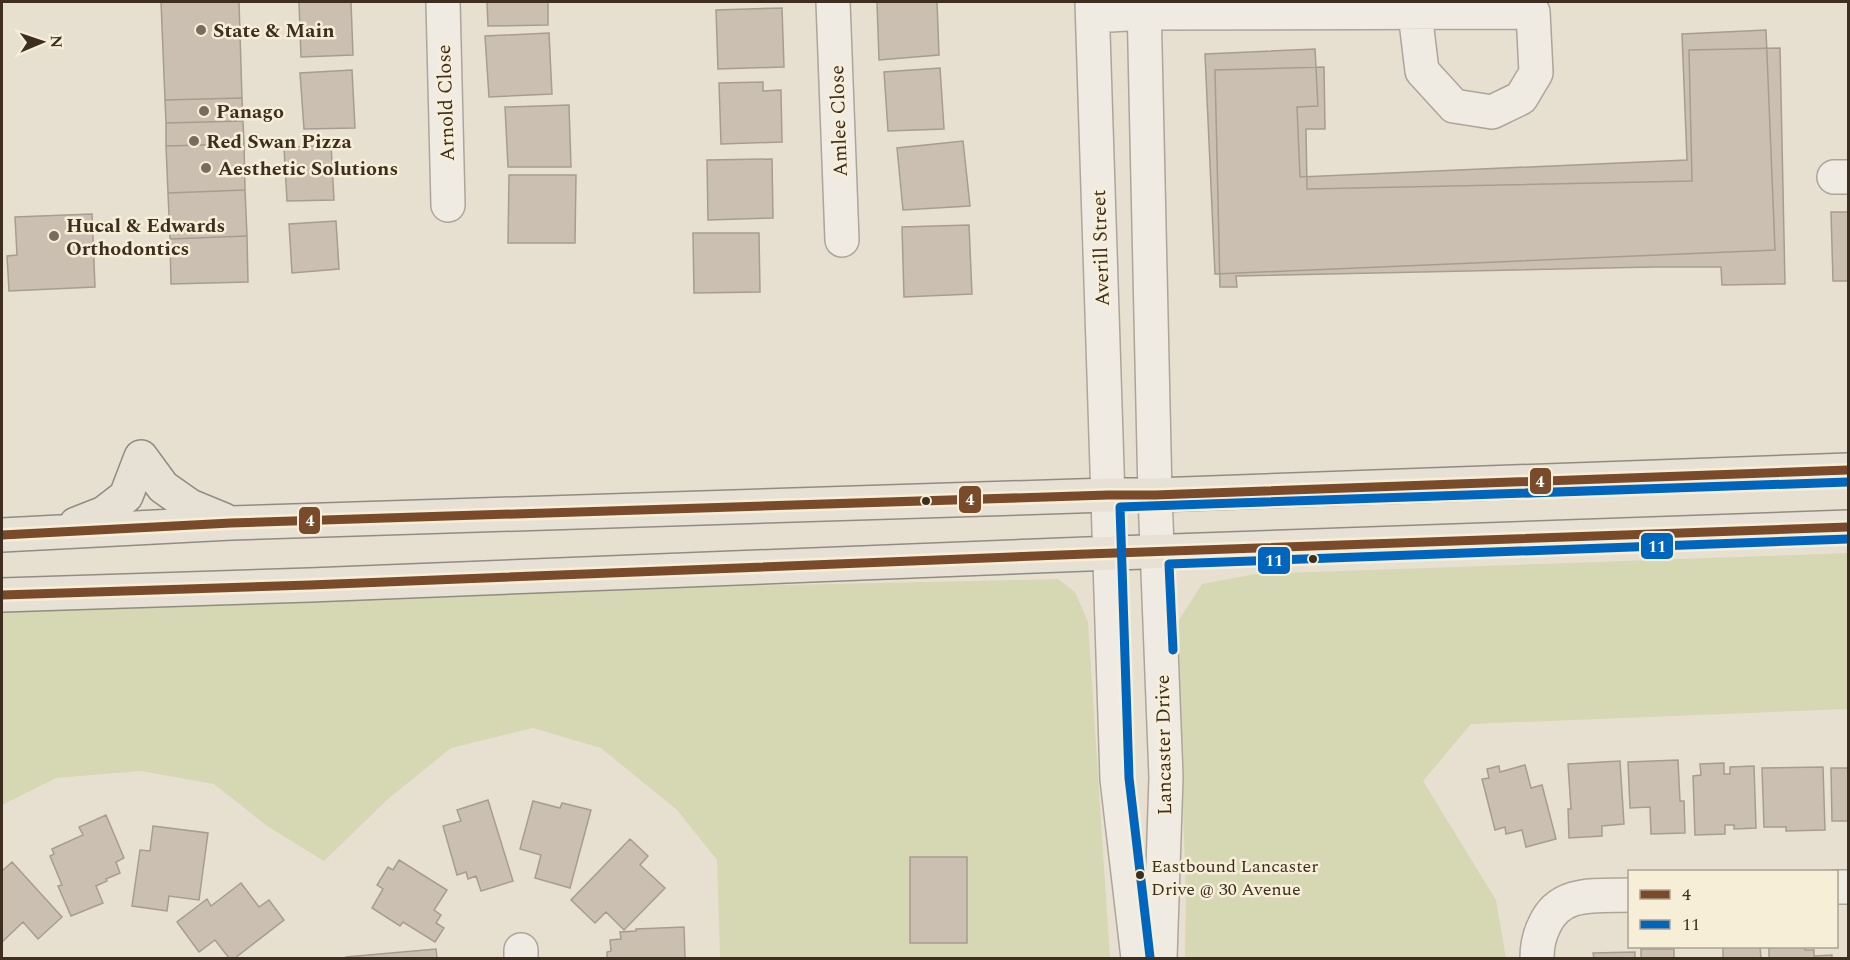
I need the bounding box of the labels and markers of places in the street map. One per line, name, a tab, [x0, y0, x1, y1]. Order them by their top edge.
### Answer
place label: State & Main	[213, 16, 335, 46]
marker: State & Main	[194, 23, 208, 37]
place label: Panago	[216, 97, 284, 127]
marker: Panago	[197, 104, 211, 118]
place label: Red Swan Pizza	[206, 127, 353, 157]
marker: Red Swan Pizza	[187, 134, 201, 148]
place label: Aesthetic Solutions	[218, 154, 398, 184]
marker: Aesthetic Solutions	[199, 161, 213, 175]
place label: Hucal & Edwards Orthodontics	[66, 211, 225, 264]
marker: Hucal & Edwards Orthodontics	[47, 229, 61, 243]
unlabelled marker	[920, 495, 932, 507]
unlabelled marker	[1307, 553, 1319, 565]
place label: Eastbound Lancaster Drive @ 30 Avenue	[1151, 853, 1318, 903]
marker: Eastbound Lancaster Drive @ 30 Avenue	[1134, 869, 1146, 881]

